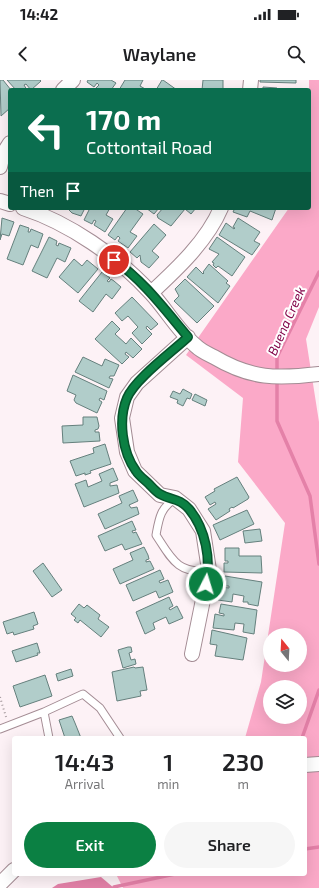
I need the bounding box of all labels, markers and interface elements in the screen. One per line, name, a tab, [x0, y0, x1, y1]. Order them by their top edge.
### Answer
text: 14:42	[20, 5, 58, 23]
icon: back	[12, 43, 34, 65]
text: Waylane	[123, 43, 196, 65]
icon: search	[285, 43, 307, 65]
text: 170 m	[86, 102, 161, 136]
icon: left	[20, 104, 72, 156]
text: Cottontail Road	[86, 136, 212, 158]
icon: arrive	[62, 180, 84, 202]
text: Then	[20, 182, 54, 200]
pin	[97, 243, 131, 277]
icon: arrive	[103, 249, 125, 271]
water label: Buena Creek	[264, 284, 308, 358]
position arrow	[185, 563, 227, 605]
north arrow	[263, 628, 307, 672]
map controls	[263, 628, 307, 724]
button: layers	[263, 680, 307, 724]
text: 14:43	[55, 747, 114, 776]
text: 1	[163, 747, 173, 776]
text: 230	[222, 747, 264, 776]
text: Arrival	[65, 776, 104, 792]
text: min	[157, 776, 179, 792]
text: m	[237, 776, 249, 792]
button: Exit	[24, 822, 156, 868]
button: Share	[164, 822, 295, 868]

